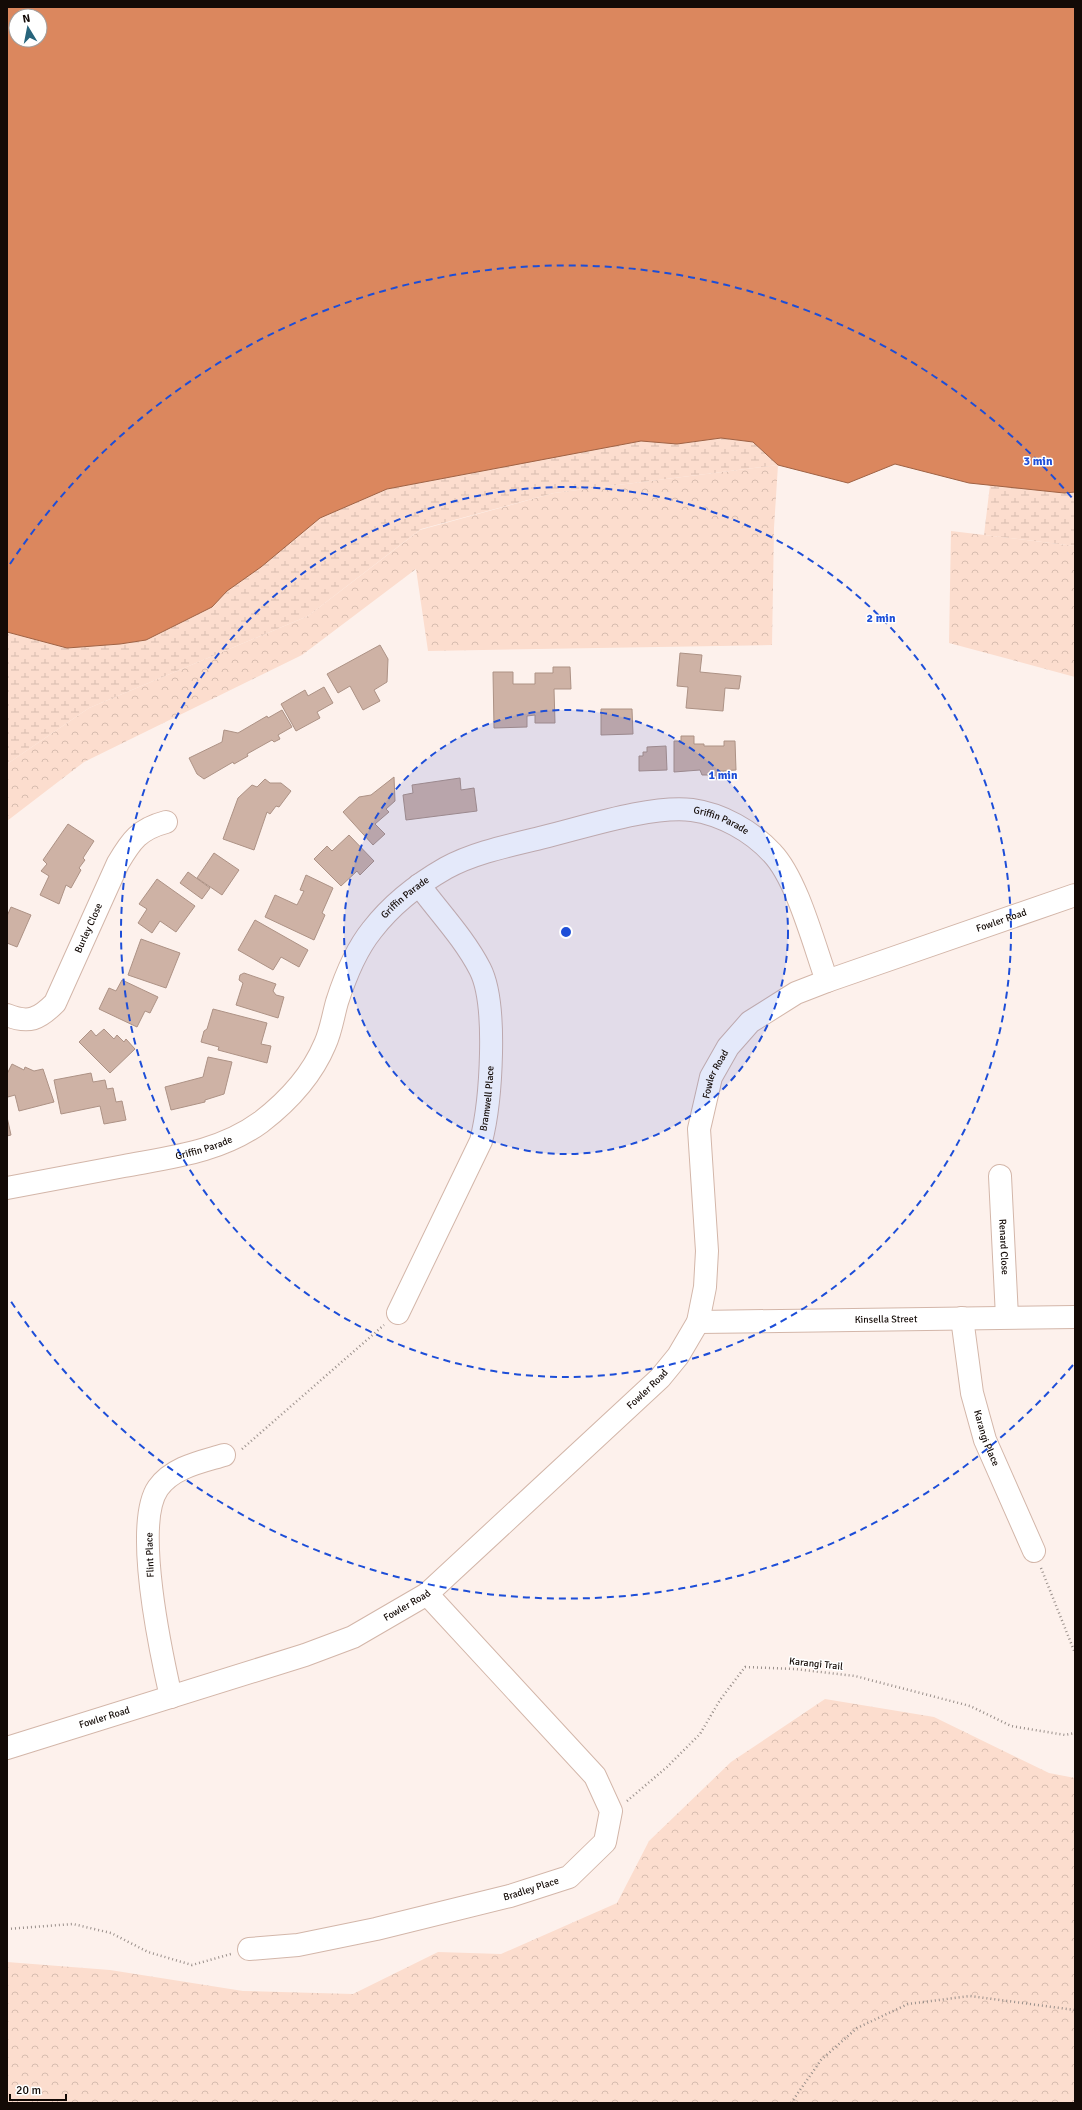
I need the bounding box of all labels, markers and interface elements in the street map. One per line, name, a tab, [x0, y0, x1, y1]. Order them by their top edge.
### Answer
north arrow	[8, 8, 48, 48]
text: N	[21, 12, 31, 26]
text: 3 min	[1024, 454, 1053, 469]
text: 2 min	[867, 611, 896, 626]
text: 1 min	[709, 768, 738, 783]
street label: Griffin Parade	[692, 804, 751, 837]
street label: Griffin Parade	[379, 874, 431, 921]
street label: Burley Close	[72, 901, 105, 955]
street label: Fowler Road	[975, 906, 1028, 935]
centre of rings	[559, 925, 573, 939]
street label: Fowler Road	[700, 1048, 731, 1100]
street label: Bramwell Place	[477, 1066, 497, 1132]
street label: Griffin Parade	[174, 1134, 234, 1162]
street label: Renard Close	[996, 1219, 1011, 1275]
street label: Kinsella Street	[855, 1313, 918, 1326]
street label: Fowler Road	[624, 1367, 671, 1412]
street label: Karangi Place	[971, 1409, 1002, 1468]
street label: Flint Place	[143, 1532, 157, 1578]
street label: Fowler Road	[381, 1587, 433, 1624]
street label: Karangi Trail	[788, 1655, 844, 1673]
street label: Fowler Road	[78, 1704, 131, 1731]
street label: Bradley Place	[502, 1875, 561, 1903]
scale bar	[10, 2076, 66, 2102]
text: 20 m	[16, 2083, 41, 2098]

